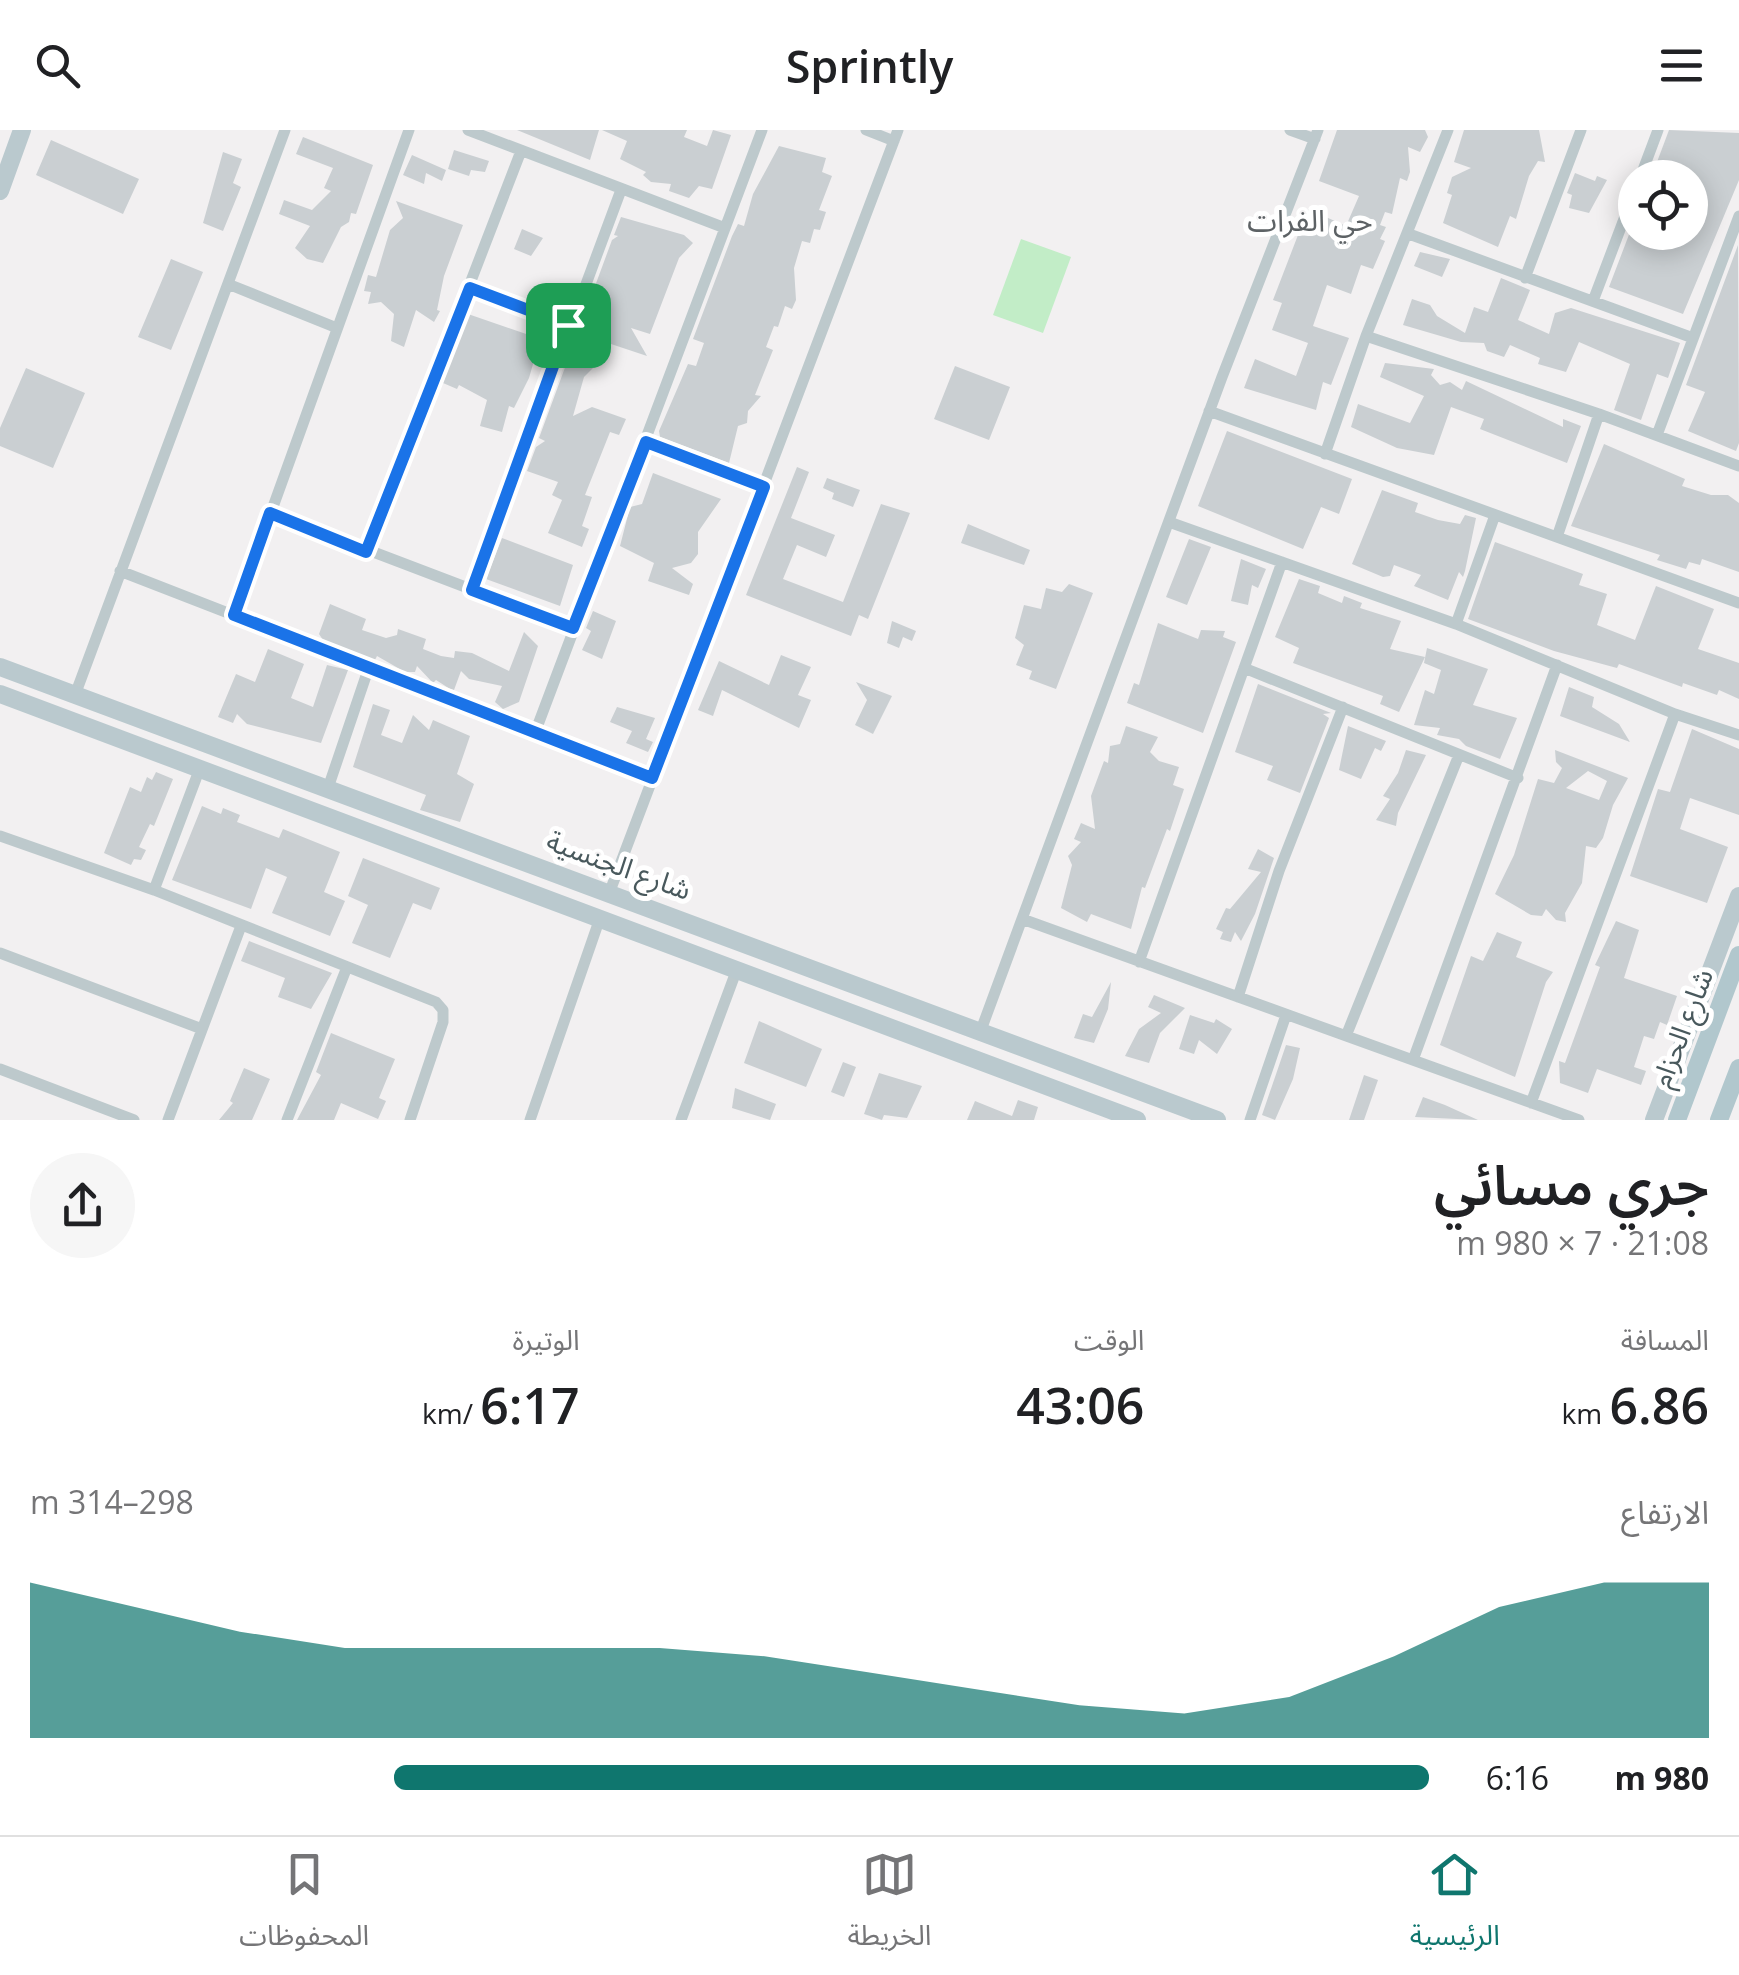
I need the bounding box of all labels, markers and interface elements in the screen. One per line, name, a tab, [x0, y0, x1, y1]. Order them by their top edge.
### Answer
text: Sprintly	[786, 35, 953, 96]
icon: search	[30, 38, 85, 93]
icon: menu	[1654, 38, 1709, 93]
map controls	[1618, 160, 1708, 250]
button: locate	[1618, 160, 1708, 250]
district label: حي الفرات	[1247, 199, 1373, 244]
pin	[526, 283, 611, 368]
icon: arrive	[541, 298, 596, 353]
street label: شارع الجنسية	[541, 820, 697, 911]
street label: شارع الحزام	[1641, 963, 1724, 1094]
text: جري مسائي	[1434, 1146, 1709, 1221]
button: share	[30, 1153, 135, 1258]
text: 21:08 · 7 × 980 m	[1456, 1221, 1709, 1264]
text: الوتيرة	[512, 1320, 580, 1358]
text: الوقت	[1074, 1320, 1144, 1358]
text: المسافة	[1621, 1320, 1709, 1358]
text: 6:17	[480, 1371, 580, 1439]
text: 43:06	[1016, 1371, 1144, 1439]
text: 6.86	[1610, 1371, 1709, 1439]
text: /km	[422, 1394, 480, 1432]
text: km	[1562, 1394, 1610, 1432]
text: 298–314 m	[30, 1480, 194, 1523]
text: الارتفاع	[1621, 1490, 1709, 1533]
text: 6:16	[1486, 1756, 1549, 1799]
text: 980 m	[1614, 1756, 1709, 1799]
tab: المحفوظات	[239, 1847, 369, 1966]
tab: الخريطة	[848, 1847, 931, 1966]
tab: الرئيسية	[1410, 1847, 1500, 1966]

